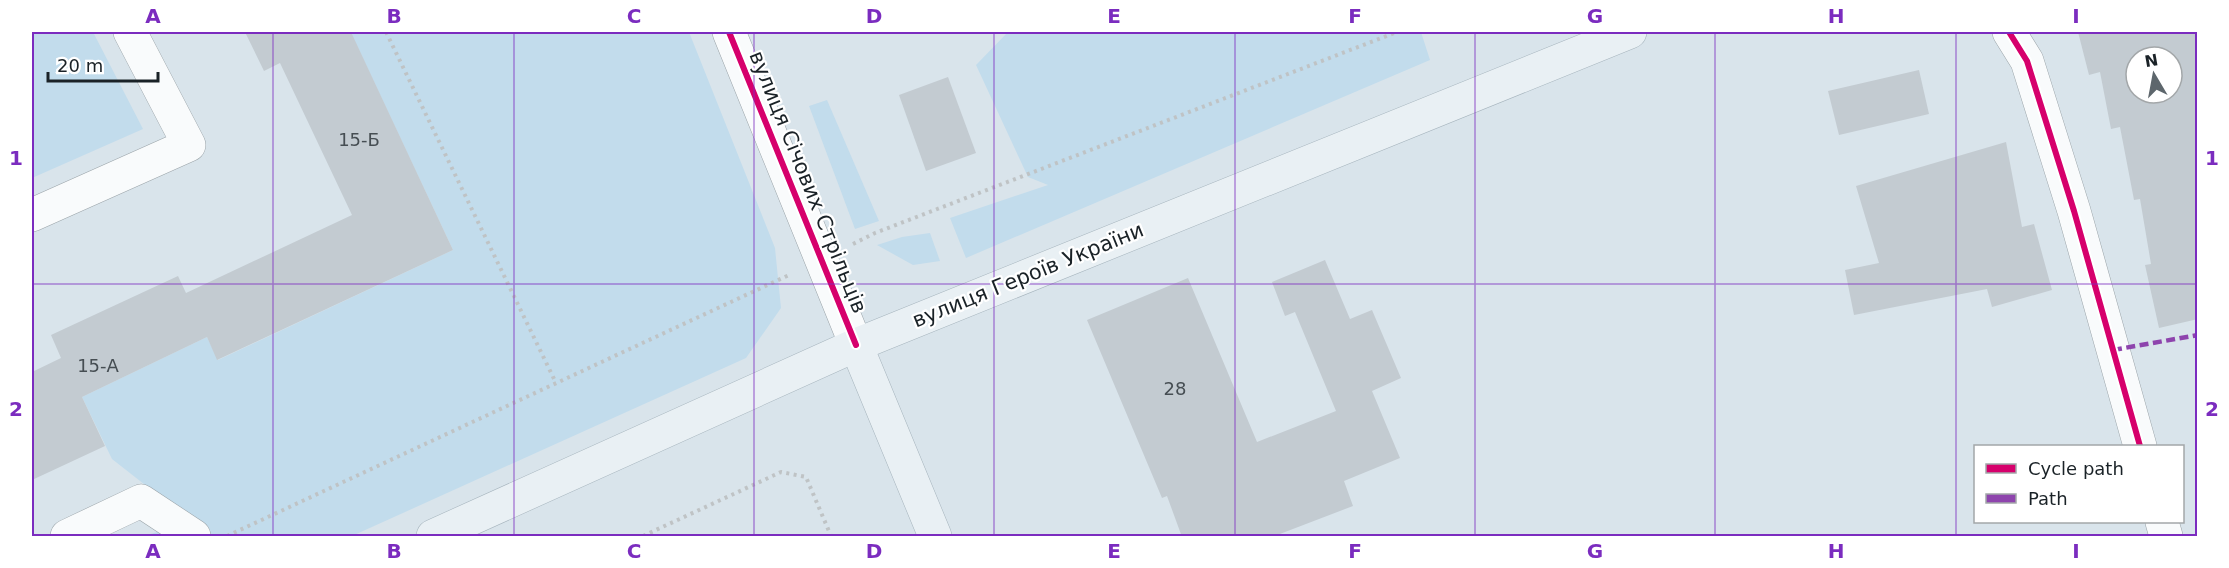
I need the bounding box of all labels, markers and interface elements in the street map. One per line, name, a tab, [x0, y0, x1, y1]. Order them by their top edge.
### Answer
text: A	[145, 4, 161, 28]
text: B	[386, 4, 402, 28]
text: C	[627, 4, 641, 28]
text: D	[866, 4, 882, 28]
text: E	[1107, 4, 1121, 28]
text: F	[1348, 4, 1362, 28]
text: G	[1587, 4, 1603, 28]
text: H	[1828, 4, 1844, 28]
text: I	[2072, 4, 2080, 28]
scale bar	[48, 45, 158, 83]
north arrow	[2124, 45, 2184, 105]
street label: вулиця Січових Стрільців	[744, 47, 872, 317]
text: N	[2143, 50, 2160, 71]
text: 20 m	[57, 55, 103, 76]
house number: 15-Б	[338, 129, 380, 150]
text: 1	[9, 146, 23, 170]
text: 1	[2205, 146, 2219, 170]
street label: вулиця Героїв України	[909, 218, 1147, 332]
house number: 15-А	[77, 355, 120, 376]
house number: 28	[1164, 378, 1186, 399]
text: 2	[9, 397, 23, 421]
text: 2	[2205, 397, 2219, 421]
legend	[1974, 445, 2184, 523]
text: Cycle path	[2028, 458, 2124, 479]
text: Path	[2028, 488, 2068, 509]
text: A	[145, 539, 161, 563]
text: B	[386, 539, 402, 563]
text: C	[627, 539, 641, 563]
text: D	[866, 539, 882, 563]
text: E	[1107, 539, 1121, 563]
text: F	[1348, 539, 1362, 563]
text: G	[1587, 539, 1603, 563]
text: H	[1828, 539, 1844, 563]
text: I	[2072, 539, 2080, 563]

